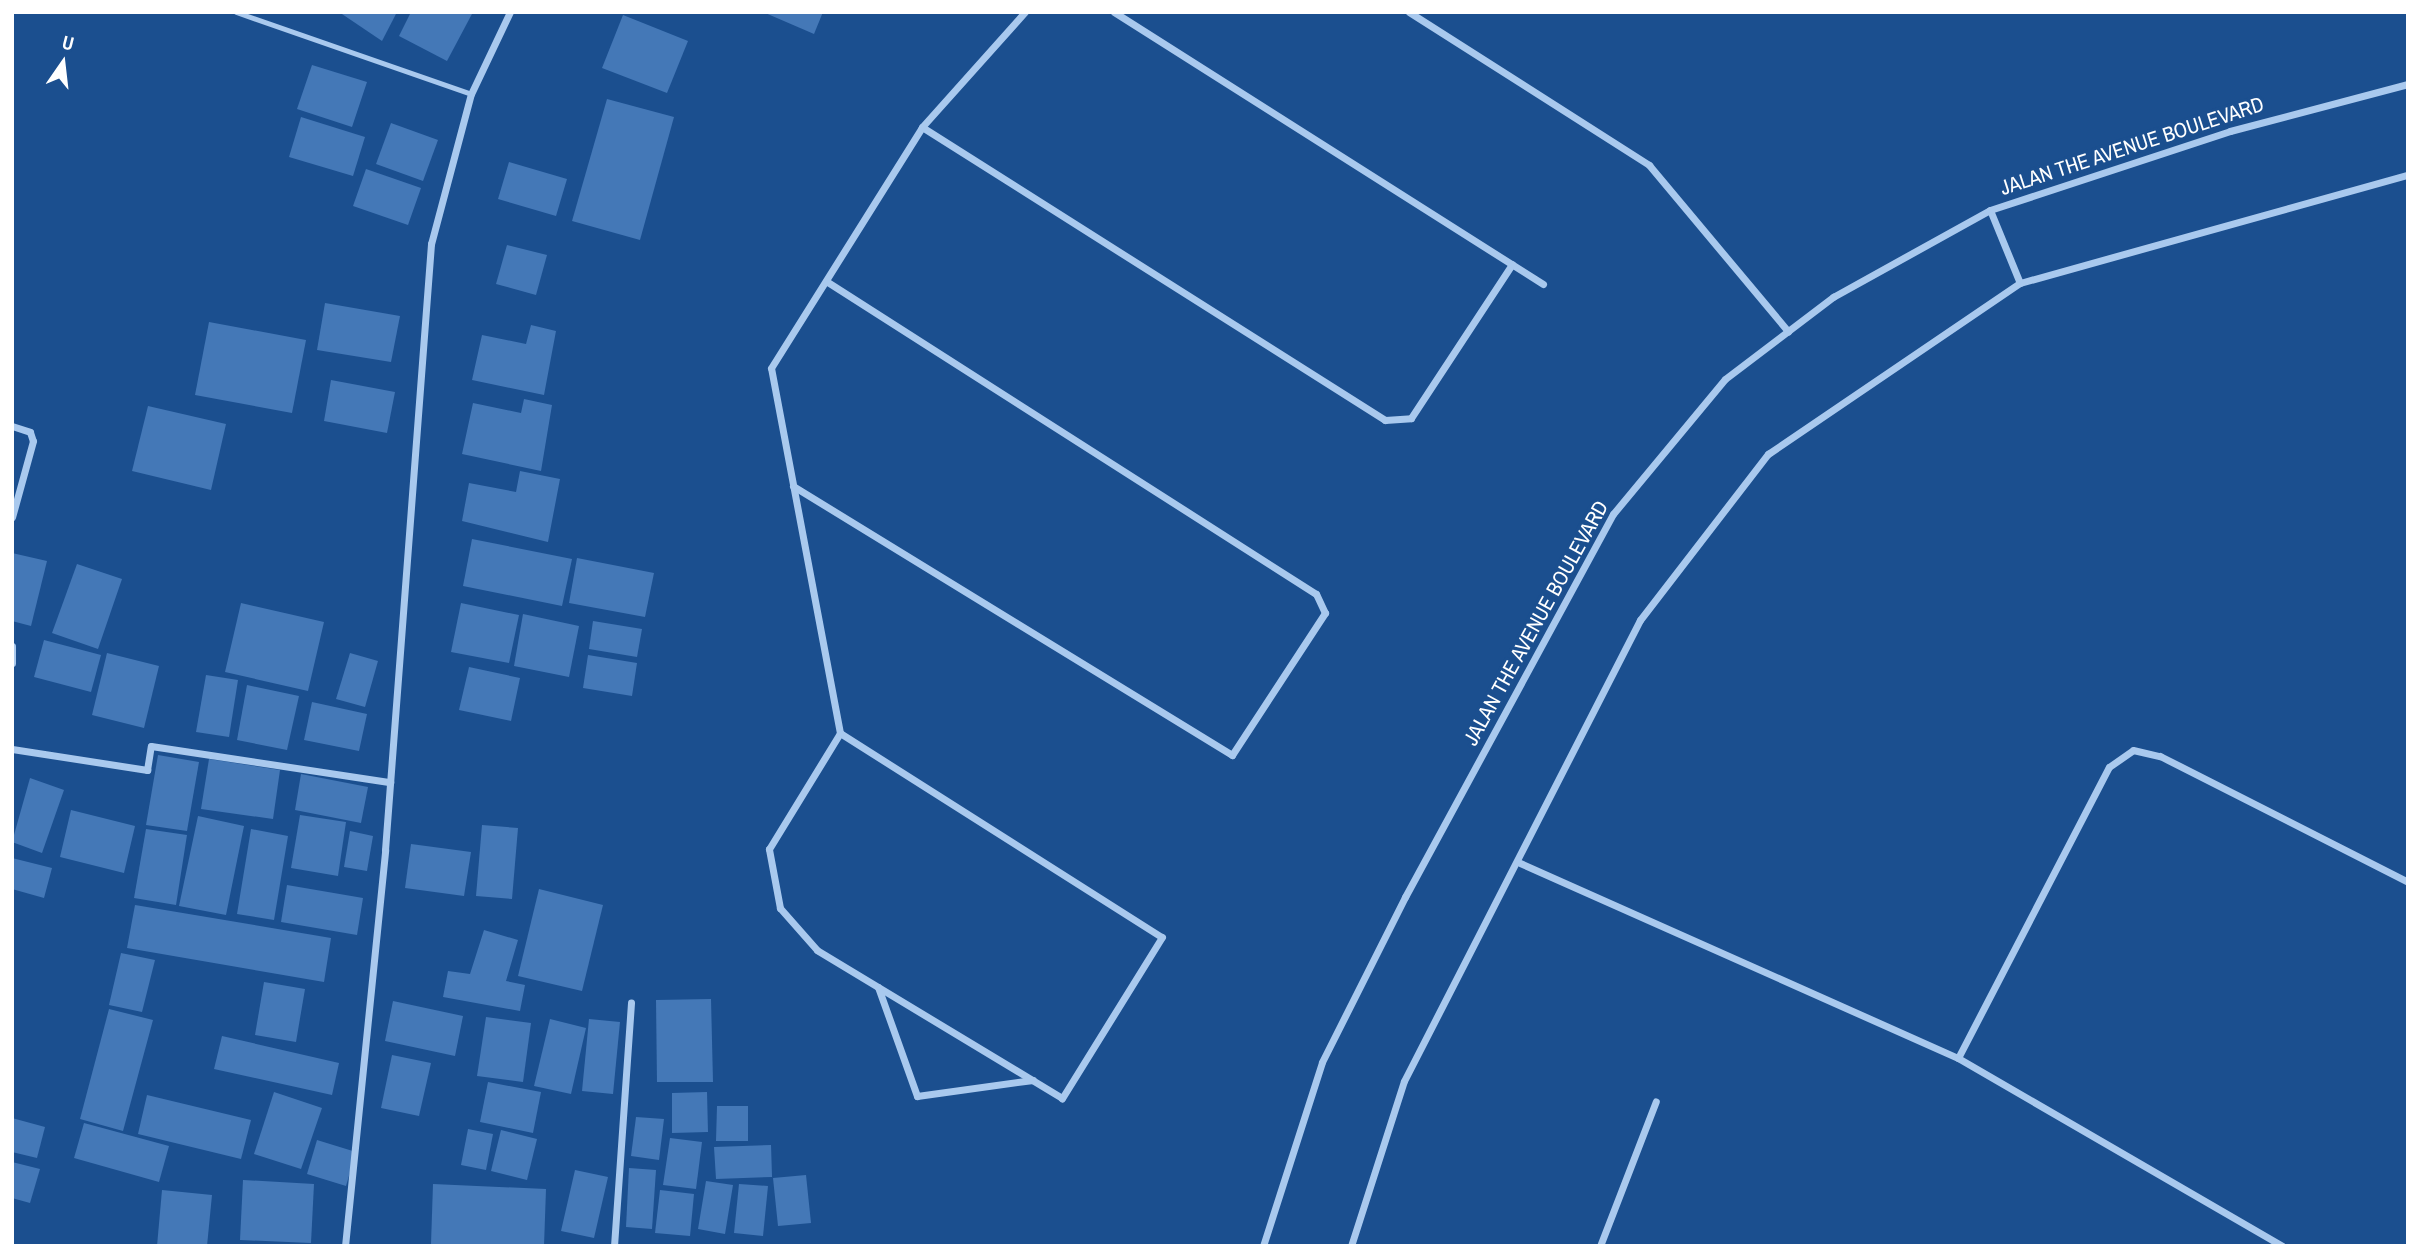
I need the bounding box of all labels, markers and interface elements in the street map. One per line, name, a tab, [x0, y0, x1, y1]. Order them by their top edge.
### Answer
north arrow	[28, 28, 98, 98]
text: U	[59, 29, 77, 57]
street label: JALAN THE AVENUE BOULEVARD	[1996, 91, 2268, 201]
street label: JALAN THE AVENUE BOULEVARD	[1458, 496, 1614, 750]

